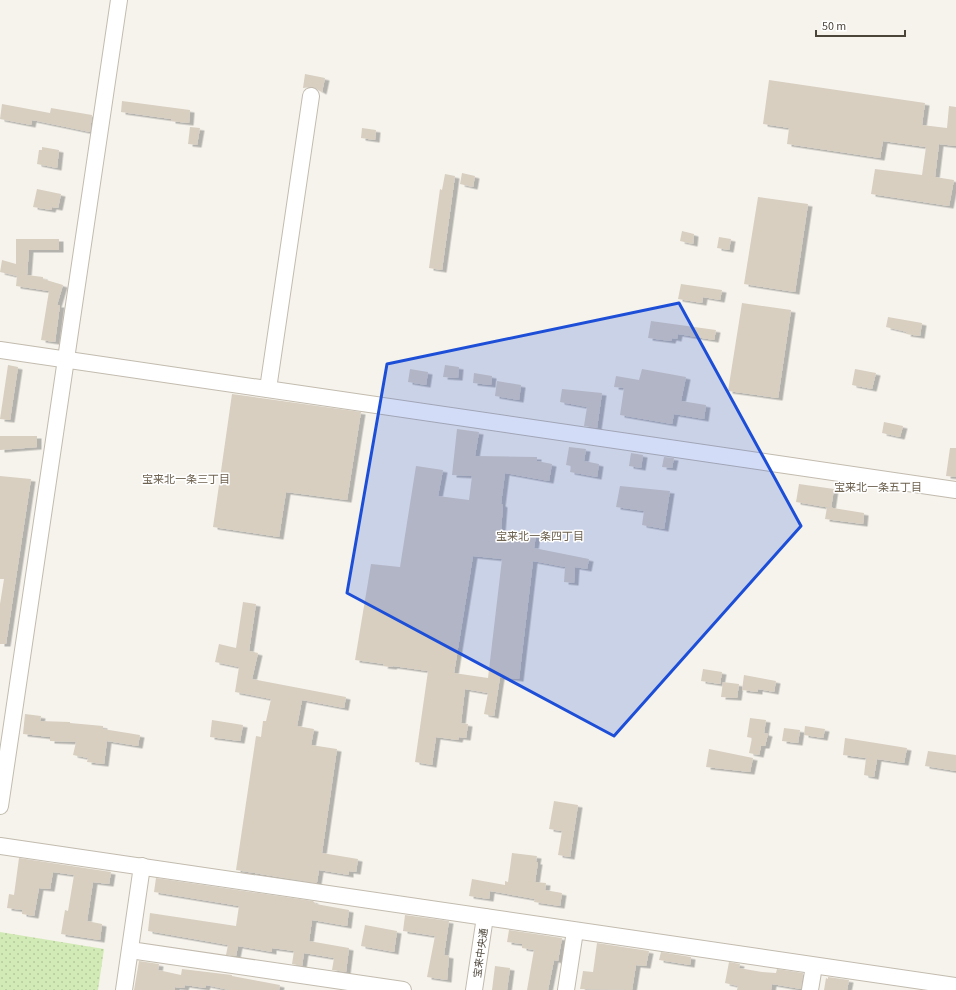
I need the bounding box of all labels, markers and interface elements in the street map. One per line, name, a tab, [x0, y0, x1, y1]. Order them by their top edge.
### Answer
scale bar	[816, 12, 905, 38]
text: 50 m	[822, 18, 846, 35]
district label: 宝来北一条三丁目	[142, 472, 230, 487]
district label: 宝来北一条五丁目	[834, 480, 922, 495]
district label: 宝来北一条四丁目	[496, 529, 584, 544]
street label: 宝来中央通	[471, 927, 491, 979]

